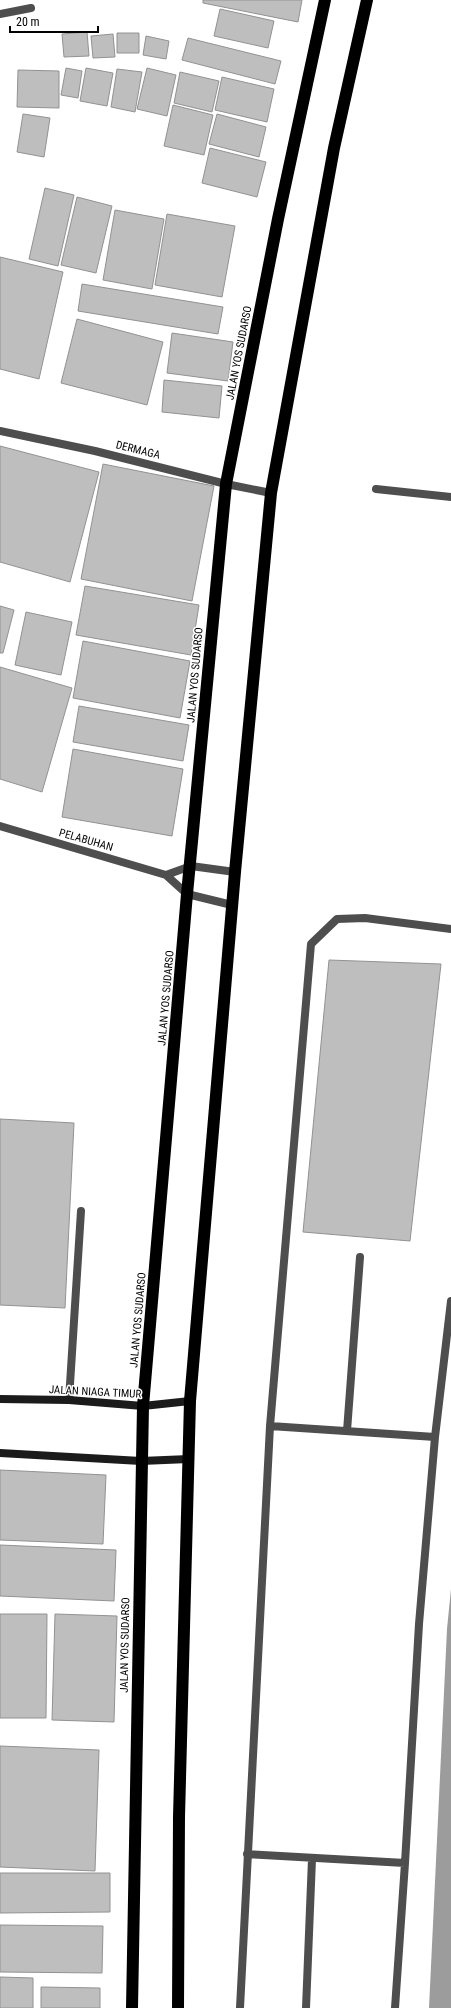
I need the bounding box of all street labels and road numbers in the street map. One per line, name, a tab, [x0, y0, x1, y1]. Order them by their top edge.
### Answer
street label: JALAN YOS SUDARSO	[224, 305, 254, 401]
street label: DERMAGA	[115, 438, 162, 462]
street label: JALAN YOS SUDARSO	[184, 627, 206, 723]
street label: PELABUHAN	[58, 826, 114, 854]
street label: JALAN YOS SUDARSO	[155, 950, 177, 1046]
street label: JALAN YOS SUDARSO	[127, 1272, 149, 1368]
street label: JALAN NIAGA TIMUR	[48, 1383, 142, 1401]
street label: JALAN YOS SUDARSO	[118, 1597, 132, 1693]

